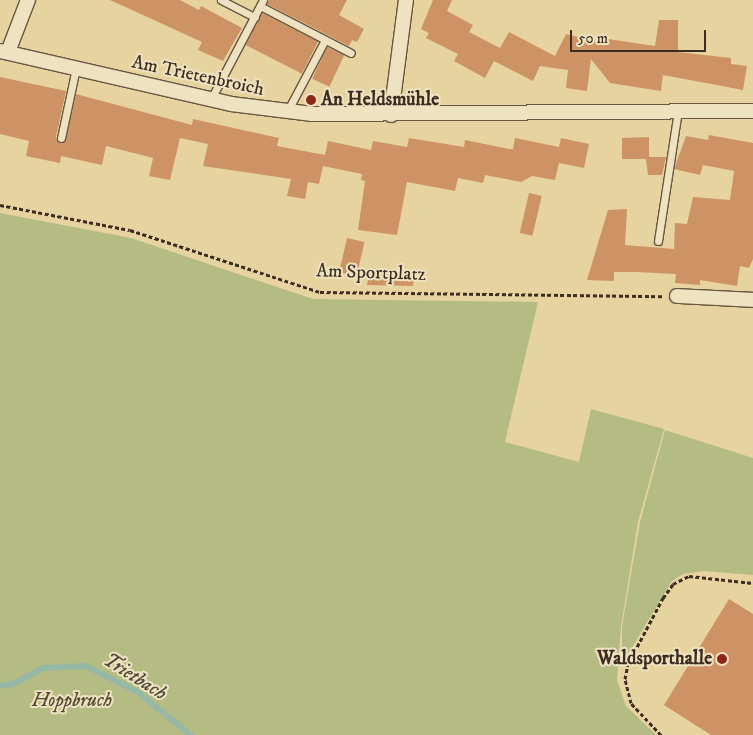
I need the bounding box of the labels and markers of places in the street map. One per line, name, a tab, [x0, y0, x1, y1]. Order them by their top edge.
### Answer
place label: An Heldsmühle	[321, 89, 439, 111]
marker: An Heldsmühle	[305, 94, 317, 106]
place label: Waldsporthalle	[597, 648, 712, 670]
marker: Waldsporthalle	[716, 653, 728, 665]

